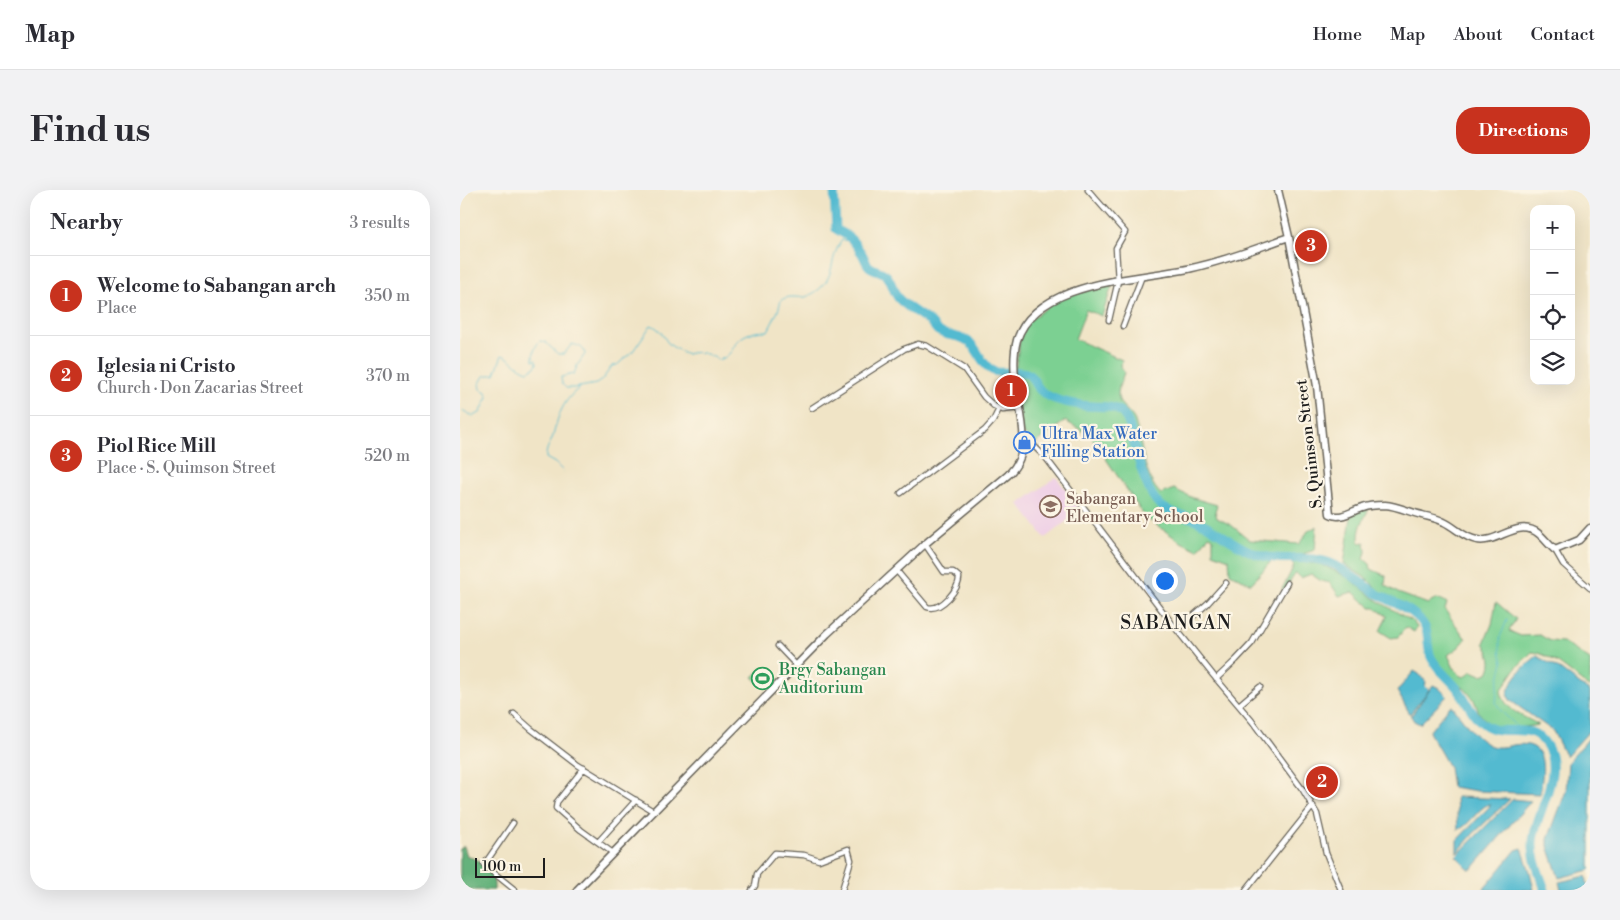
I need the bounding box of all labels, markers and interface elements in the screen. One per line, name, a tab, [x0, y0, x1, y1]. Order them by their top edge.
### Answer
text: Map	[25, 20, 75, 50]
text: Home	[1313, 23, 1362, 46]
text: Map	[1390, 23, 1426, 46]
text: About	[1454, 23, 1503, 46]
text: Contact	[1531, 23, 1595, 46]
button: Directions	[1456, 107, 1590, 154]
text: Find us	[30, 109, 150, 152]
map controls	[1530, 205, 1575, 385]
button: +	[1530, 205, 1575, 250]
text: Nearby	[50, 210, 123, 236]
text: 3 results	[349, 213, 410, 233]
pin: 3	[1295, 227, 1327, 265]
button: −	[1530, 250, 1575, 295]
text: Welcome to Sabangan arch	[97, 274, 336, 298]
text: 1	[62, 286, 70, 306]
text: 350 m	[364, 286, 410, 306]
button: locate	[1530, 295, 1575, 340]
text: Place	[97, 298, 137, 318]
button: layers	[1530, 340, 1575, 385]
text: Iglesia ni Cristo	[97, 354, 236, 378]
text: 2	[61, 366, 71, 386]
text: 370 m	[366, 366, 410, 386]
pin: 1	[995, 372, 1027, 410]
text: Church · Don Zacarias Street	[97, 378, 303, 398]
street label: S. Quimson Street	[1291, 378, 1327, 509]
place label: Ultra Max Water Filling Station	[1041, 424, 1157, 462]
shop icon: Ultra Max Water Filling Station	[1013, 430, 1037, 454]
text: Piol Rice Mill	[97, 434, 216, 458]
text: 3	[61, 446, 71, 466]
text: 520 m	[364, 446, 410, 466]
text: Place · S. Quimson Street	[97, 458, 276, 478]
place label: Sabangan Elementary School	[1066, 489, 1204, 527]
school or university icon: Sabangan Elementary School	[1038, 495, 1062, 519]
your location	[1152, 568, 1178, 594]
district label: SABANGAN	[1120, 611, 1232, 635]
place label: Brgy Sabangan Auditorium	[778, 660, 887, 698]
sports icon: Brgy Sabangan Auditorium	[751, 666, 775, 690]
pin: 2	[1306, 763, 1338, 801]
scale bar	[475, 855, 545, 878]
text: 100 m	[482, 858, 521, 876]

